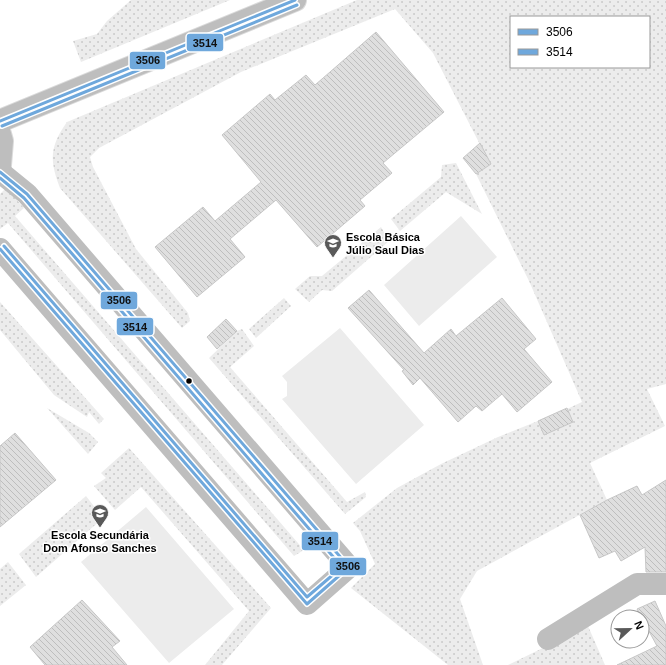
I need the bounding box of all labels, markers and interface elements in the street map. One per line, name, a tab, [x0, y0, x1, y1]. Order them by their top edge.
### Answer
legend	[510, 16, 650, 68]
text: 3506	[546, 25, 573, 39]
line badge: 3514	[186, 33, 224, 52]
text: 3514	[193, 37, 218, 49]
text: 3514	[546, 45, 573, 59]
line badge: 3506	[129, 51, 166, 70]
text: 3506	[136, 54, 160, 66]
place label: Escola Básica Júlio Saul Dias	[346, 231, 424, 256]
school or university icon: Escola Básica Júlio Saul Dias	[323, 233, 343, 258]
line badge: 3506	[100, 291, 138, 310]
text: 3506	[107, 294, 131, 306]
line badge: 3514	[116, 317, 154, 336]
text: 3514	[123, 321, 148, 333]
unlabelled marker	[184, 376, 194, 386]
school or university icon: Escola Secundária Dom Afonso Sanches	[90, 503, 110, 528]
place label: Escola Secundária Dom Afonso Sanches	[43, 529, 157, 554]
line badge: 3514	[301, 531, 339, 551]
text: 3514	[308, 535, 333, 547]
line badge: 3506	[329, 557, 367, 576]
text: 3506	[336, 560, 360, 572]
north arrow	[610, 609, 650, 649]
text: N	[632, 619, 646, 631]

